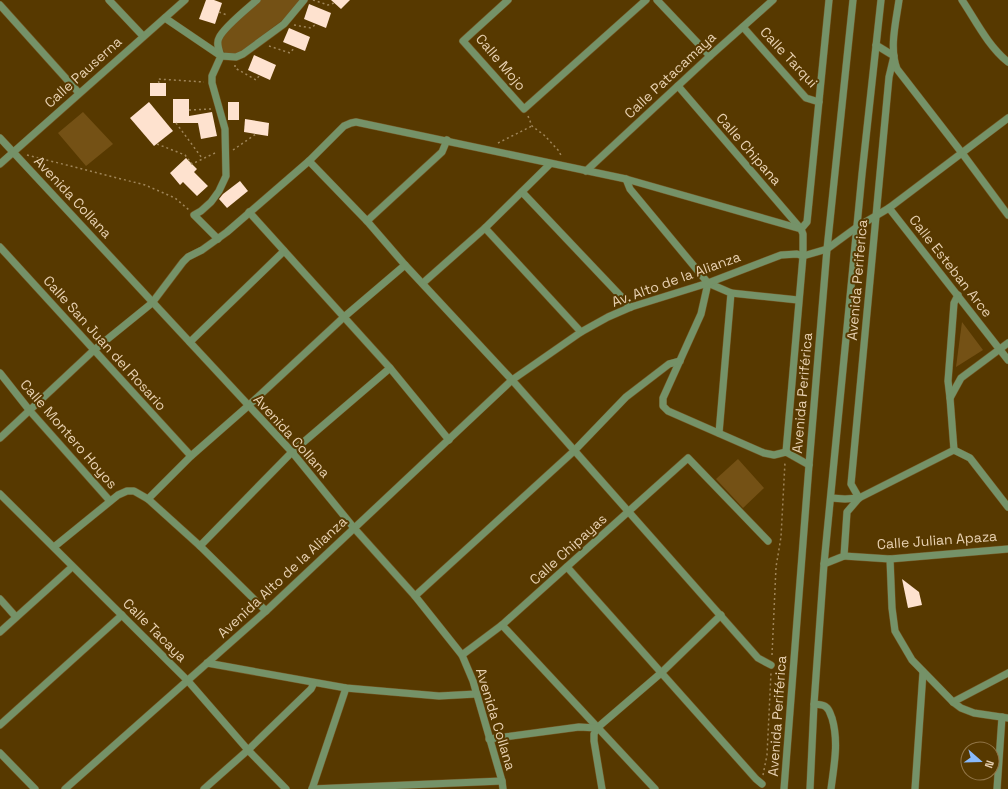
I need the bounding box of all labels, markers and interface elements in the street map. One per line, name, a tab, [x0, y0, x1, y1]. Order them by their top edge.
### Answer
street label: Calle Tarqui	[756, 23, 822, 91]
street label: Calle Patacamaya	[620, 28, 720, 122]
street label: Calle Mojo	[472, 30, 530, 94]
street label: Calle Pauserna	[41, 33, 125, 111]
street label: Calle Chipana	[713, 109, 785, 189]
street label: Avenida Collana	[30, 152, 116, 242]
street label: Calle Esteban Arce	[905, 211, 997, 321]
street label: Avenida Periferica	[843, 219, 871, 341]
street label: Av. Alto de la Alianza	[609, 247, 743, 311]
street label: Calle San Juan del Rosario	[39, 272, 171, 414]
street label: Avenida Periférica	[788, 332, 816, 454]
street label: Calle Montero Hoyos	[17, 376, 121, 492]
street label: Avenida Collana	[250, 391, 334, 481]
street label: Calle Chipayas	[526, 510, 610, 588]
street label: Avenida Alto de la Alianza	[213, 512, 351, 642]
street label: Calle Julian Apaza	[876, 527, 998, 553]
street label: Calle Tacaya	[119, 594, 191, 666]
street label: Avenida Periférica	[764, 655, 790, 777]
street label: Avenida Collana	[472, 666, 520, 772]
north arrow	[960, 741, 1000, 781]
text: N	[982, 759, 997, 770]

